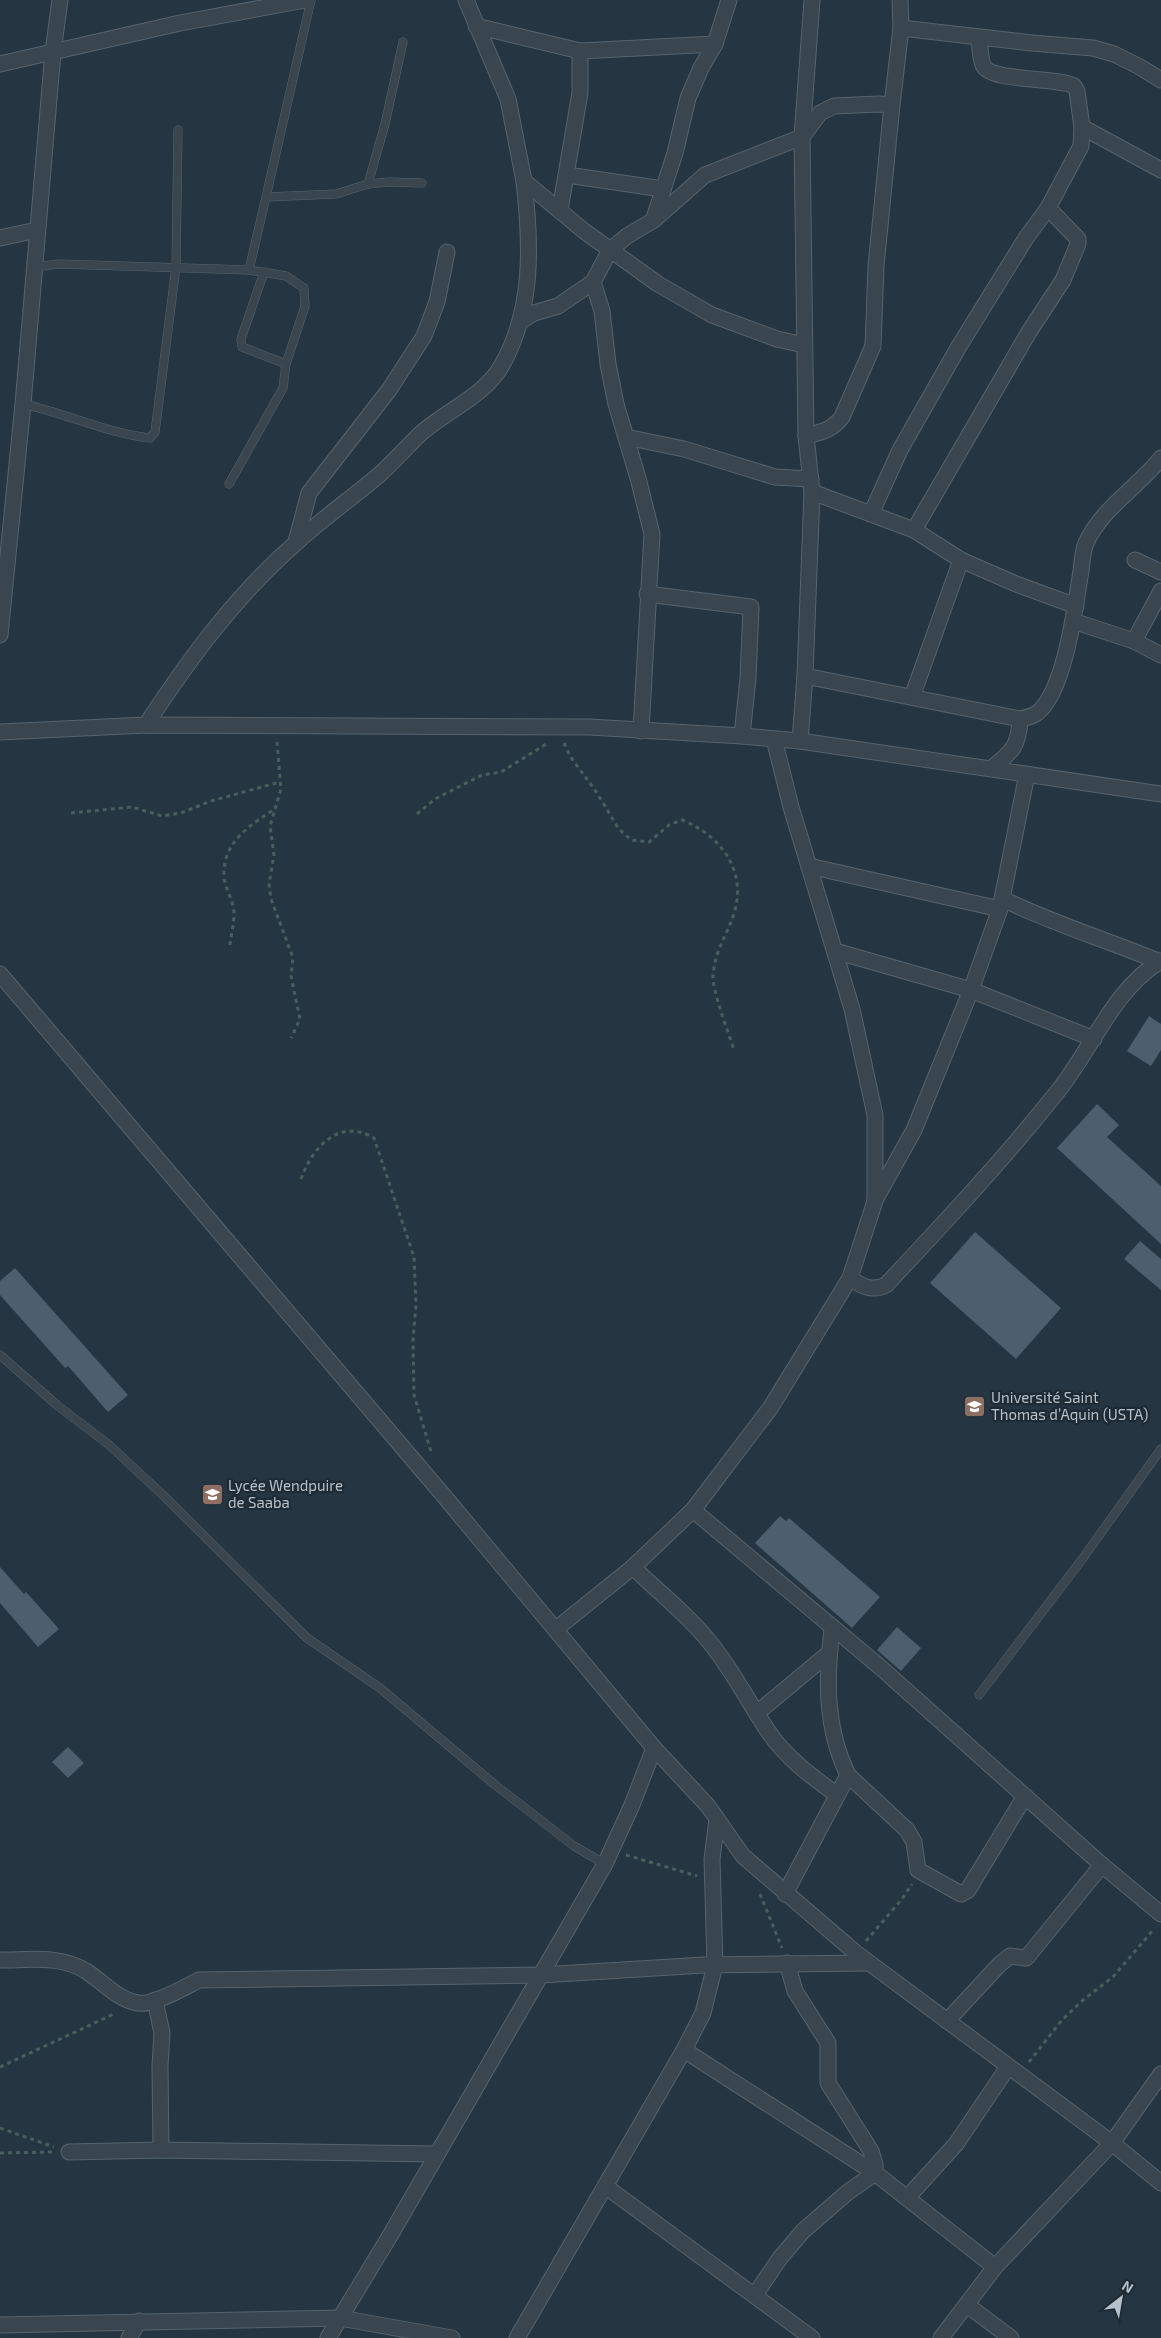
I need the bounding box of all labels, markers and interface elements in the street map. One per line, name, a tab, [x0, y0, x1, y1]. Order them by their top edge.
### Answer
place label: Université Saint Thomas d’Aquin (USTA)	[991, 1388, 1148, 1423]
school or university icon: Université Saint Thomas d’Aquin (USTA)	[963, 1394, 987, 1418]
place label: Lycée Wendpuire de Saaba	[228, 1476, 343, 1511]
school or university icon: Lycée Wendpuire de Saaba	[200, 1482, 224, 1506]
north arrow	[1096, 2273, 1146, 2323]
text: N	[1119, 2277, 1137, 2296]

